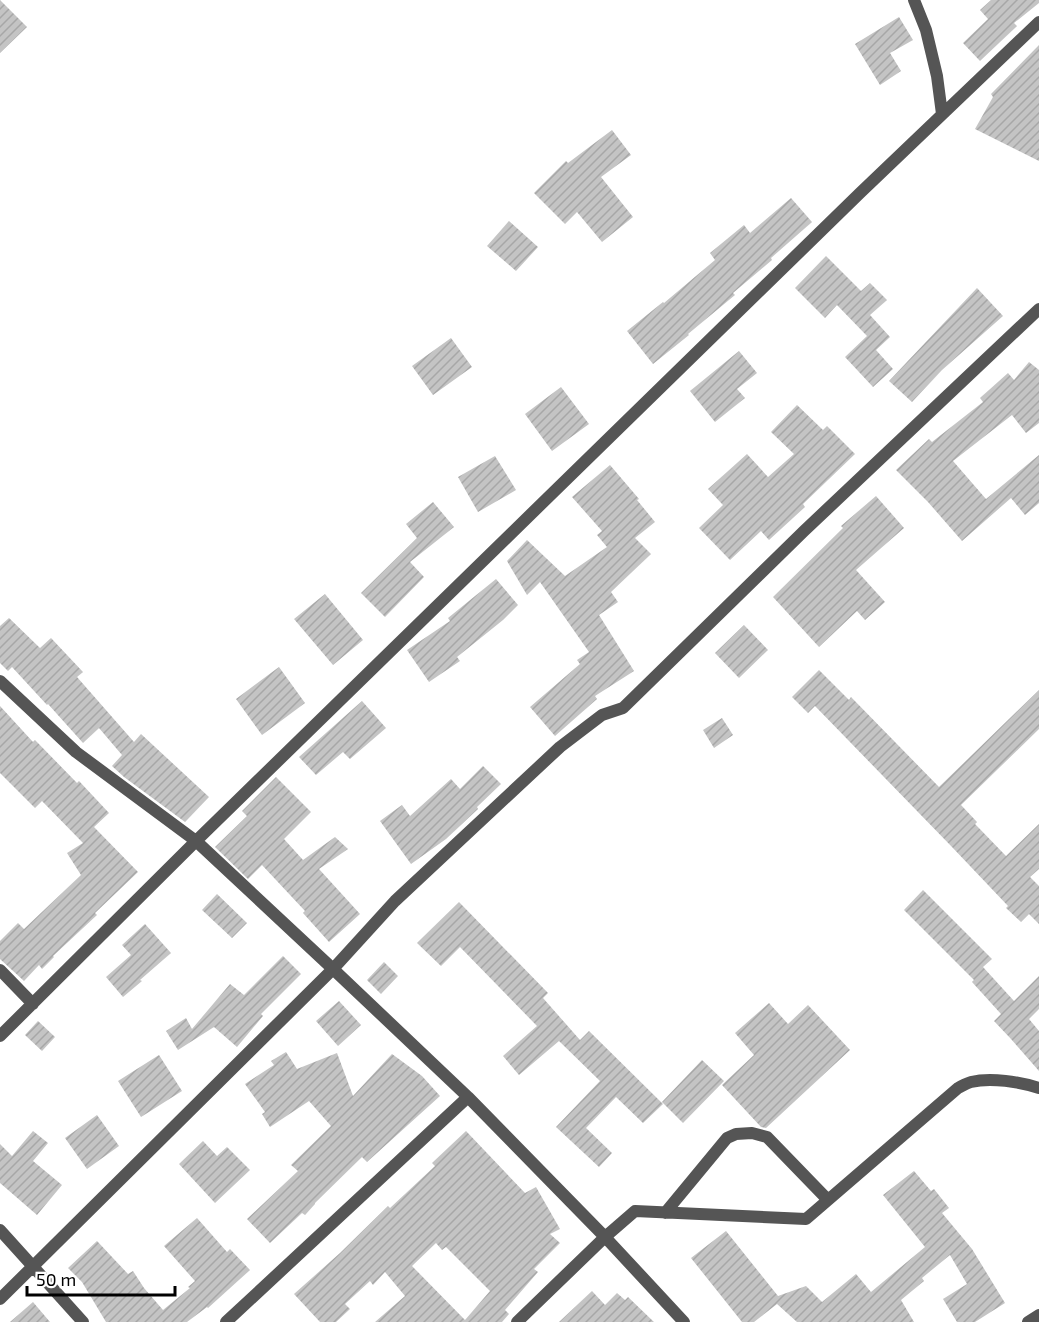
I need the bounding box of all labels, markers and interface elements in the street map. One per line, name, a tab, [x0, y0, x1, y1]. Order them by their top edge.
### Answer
scale bar	[27, 1259, 176, 1297]
text: 50 m	[36, 1268, 76, 1290]

